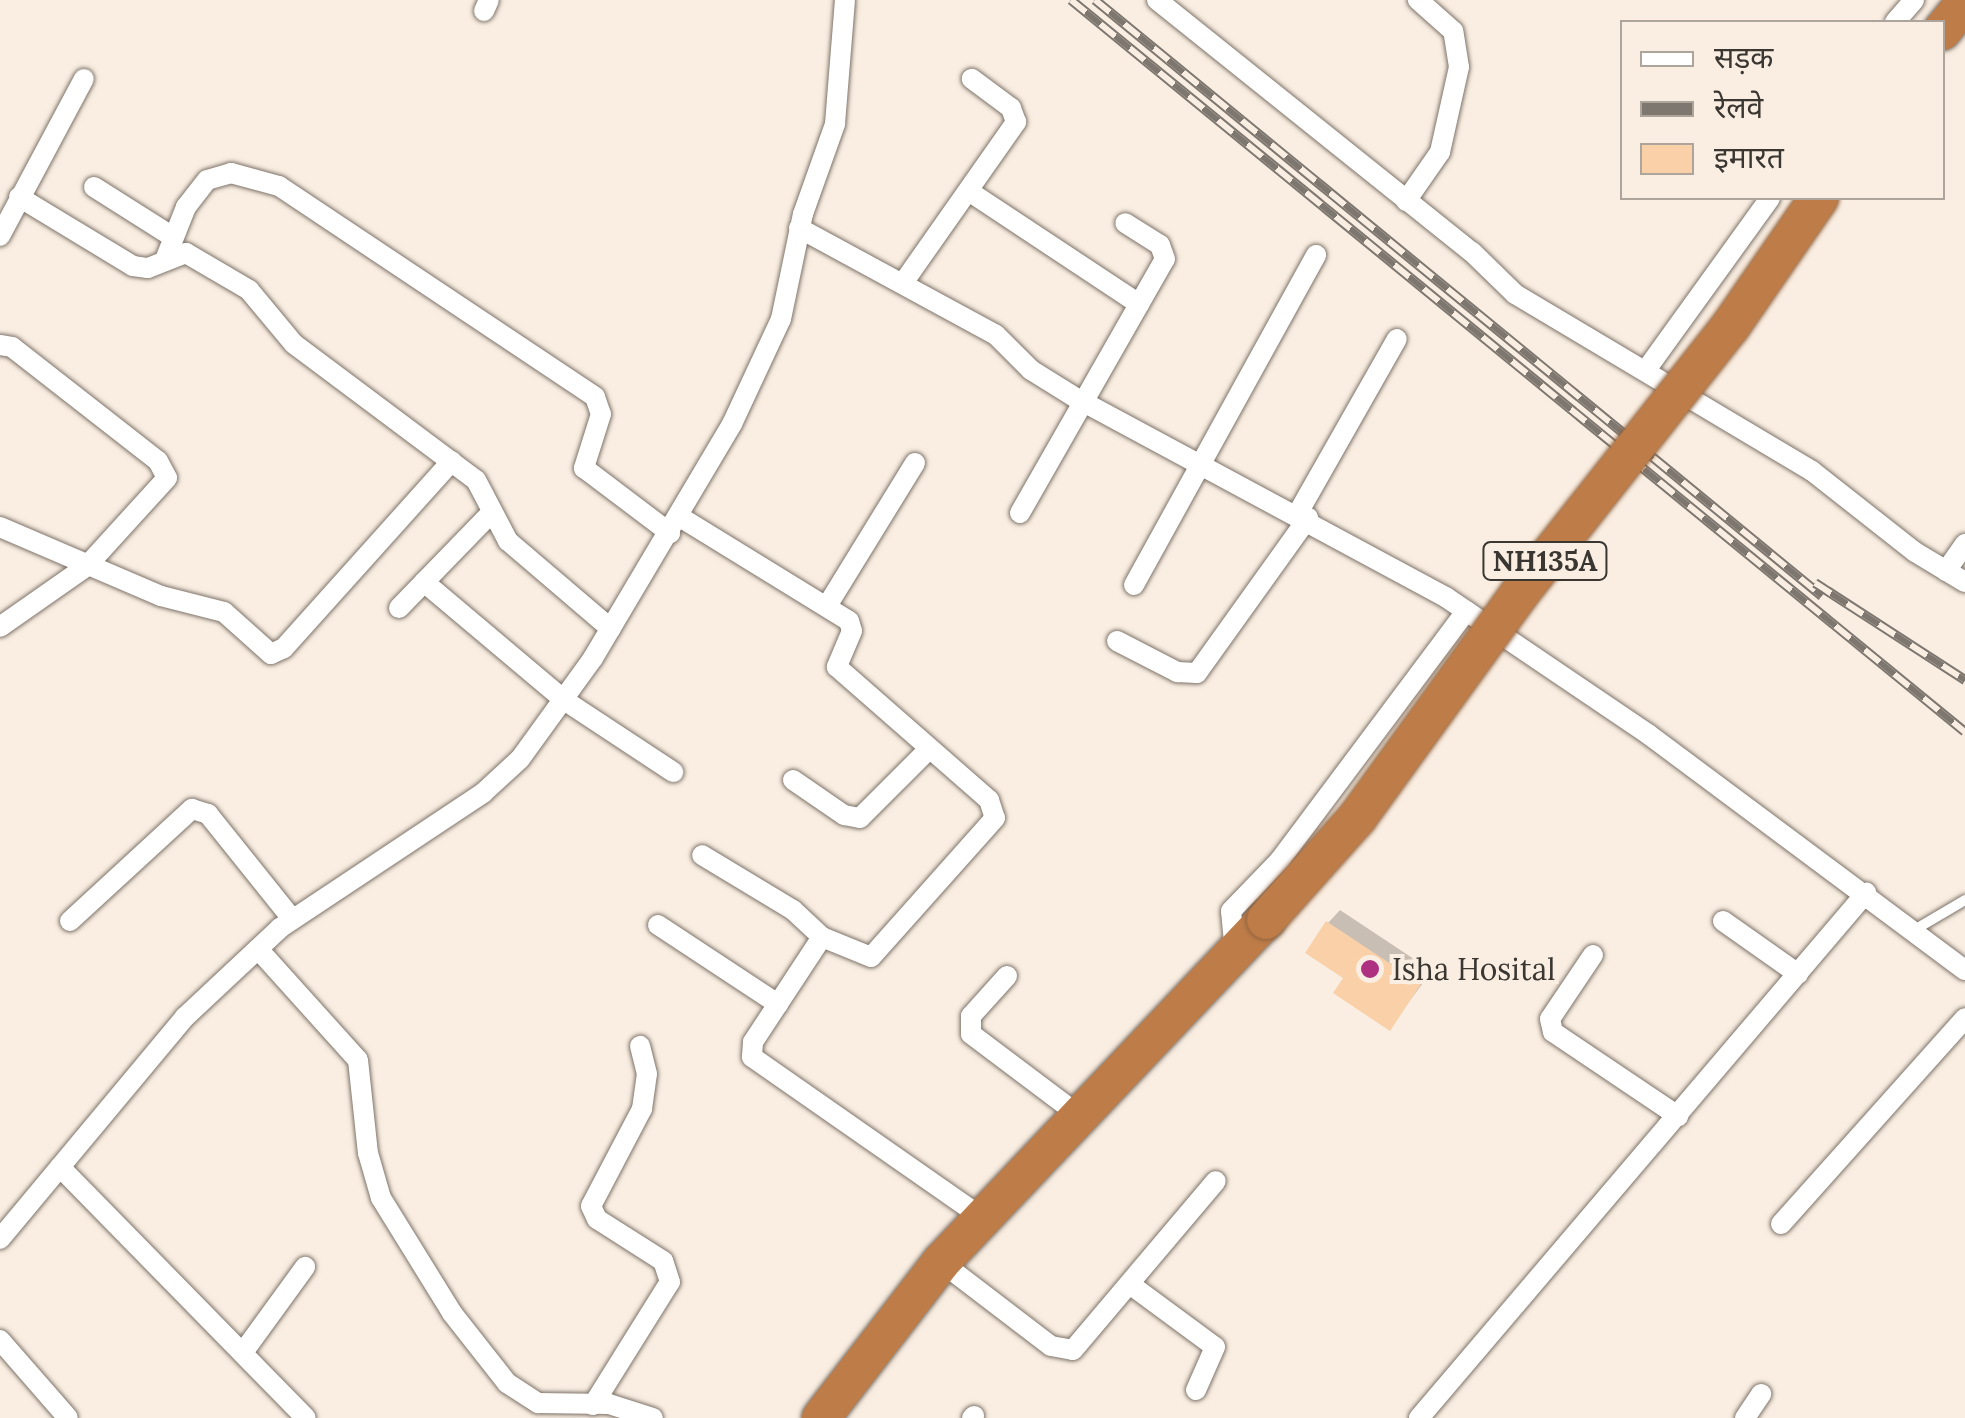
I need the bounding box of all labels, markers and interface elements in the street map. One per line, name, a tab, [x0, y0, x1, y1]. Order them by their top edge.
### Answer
legend	[1620, 20, 1945, 200]
text: सड़क	[1714, 38, 1773, 76]
text: रेलवे	[1714, 88, 1763, 126]
text: इमारत	[1714, 138, 1784, 176]
road number: NH135A	[1480, 538, 1610, 584]
place label: Isha Hosital	[1392, 951, 1555, 987]
marker: Isha Hosital	[1357, 956, 1383, 982]

